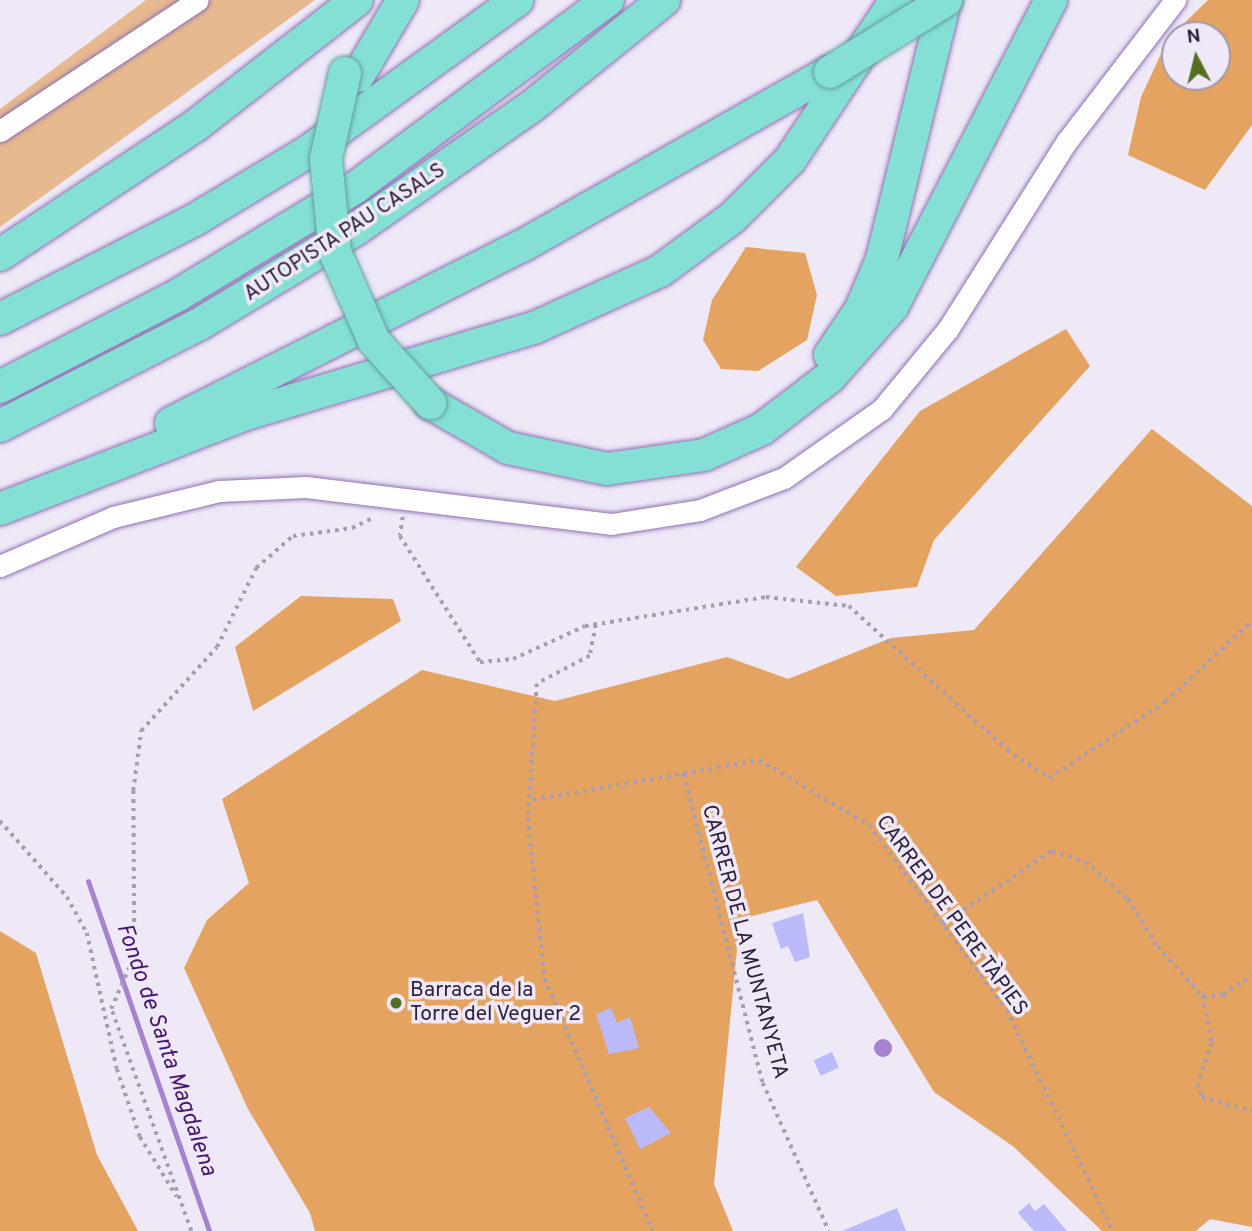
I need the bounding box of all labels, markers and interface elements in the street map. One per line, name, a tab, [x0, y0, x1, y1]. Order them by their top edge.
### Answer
north arrow	[1161, 21, 1231, 91]
text: N	[1185, 24, 1202, 50]
street label: AUTOPISTA PAU CASALS	[239, 158, 451, 308]
street label: CARRER DE LA MUNTANYETA	[695, 802, 793, 1082]
street label: CARRER DE PERE TÀPIES	[869, 810, 1033, 1022]
water label: Fondo de Santa Magdalena	[109, 920, 221, 1180]
place label: Barraca de la Torre del Veguer 2	[410, 978, 582, 1028]
marker: Barraca de la Torre del Veguer 2	[388, 995, 404, 1011]

